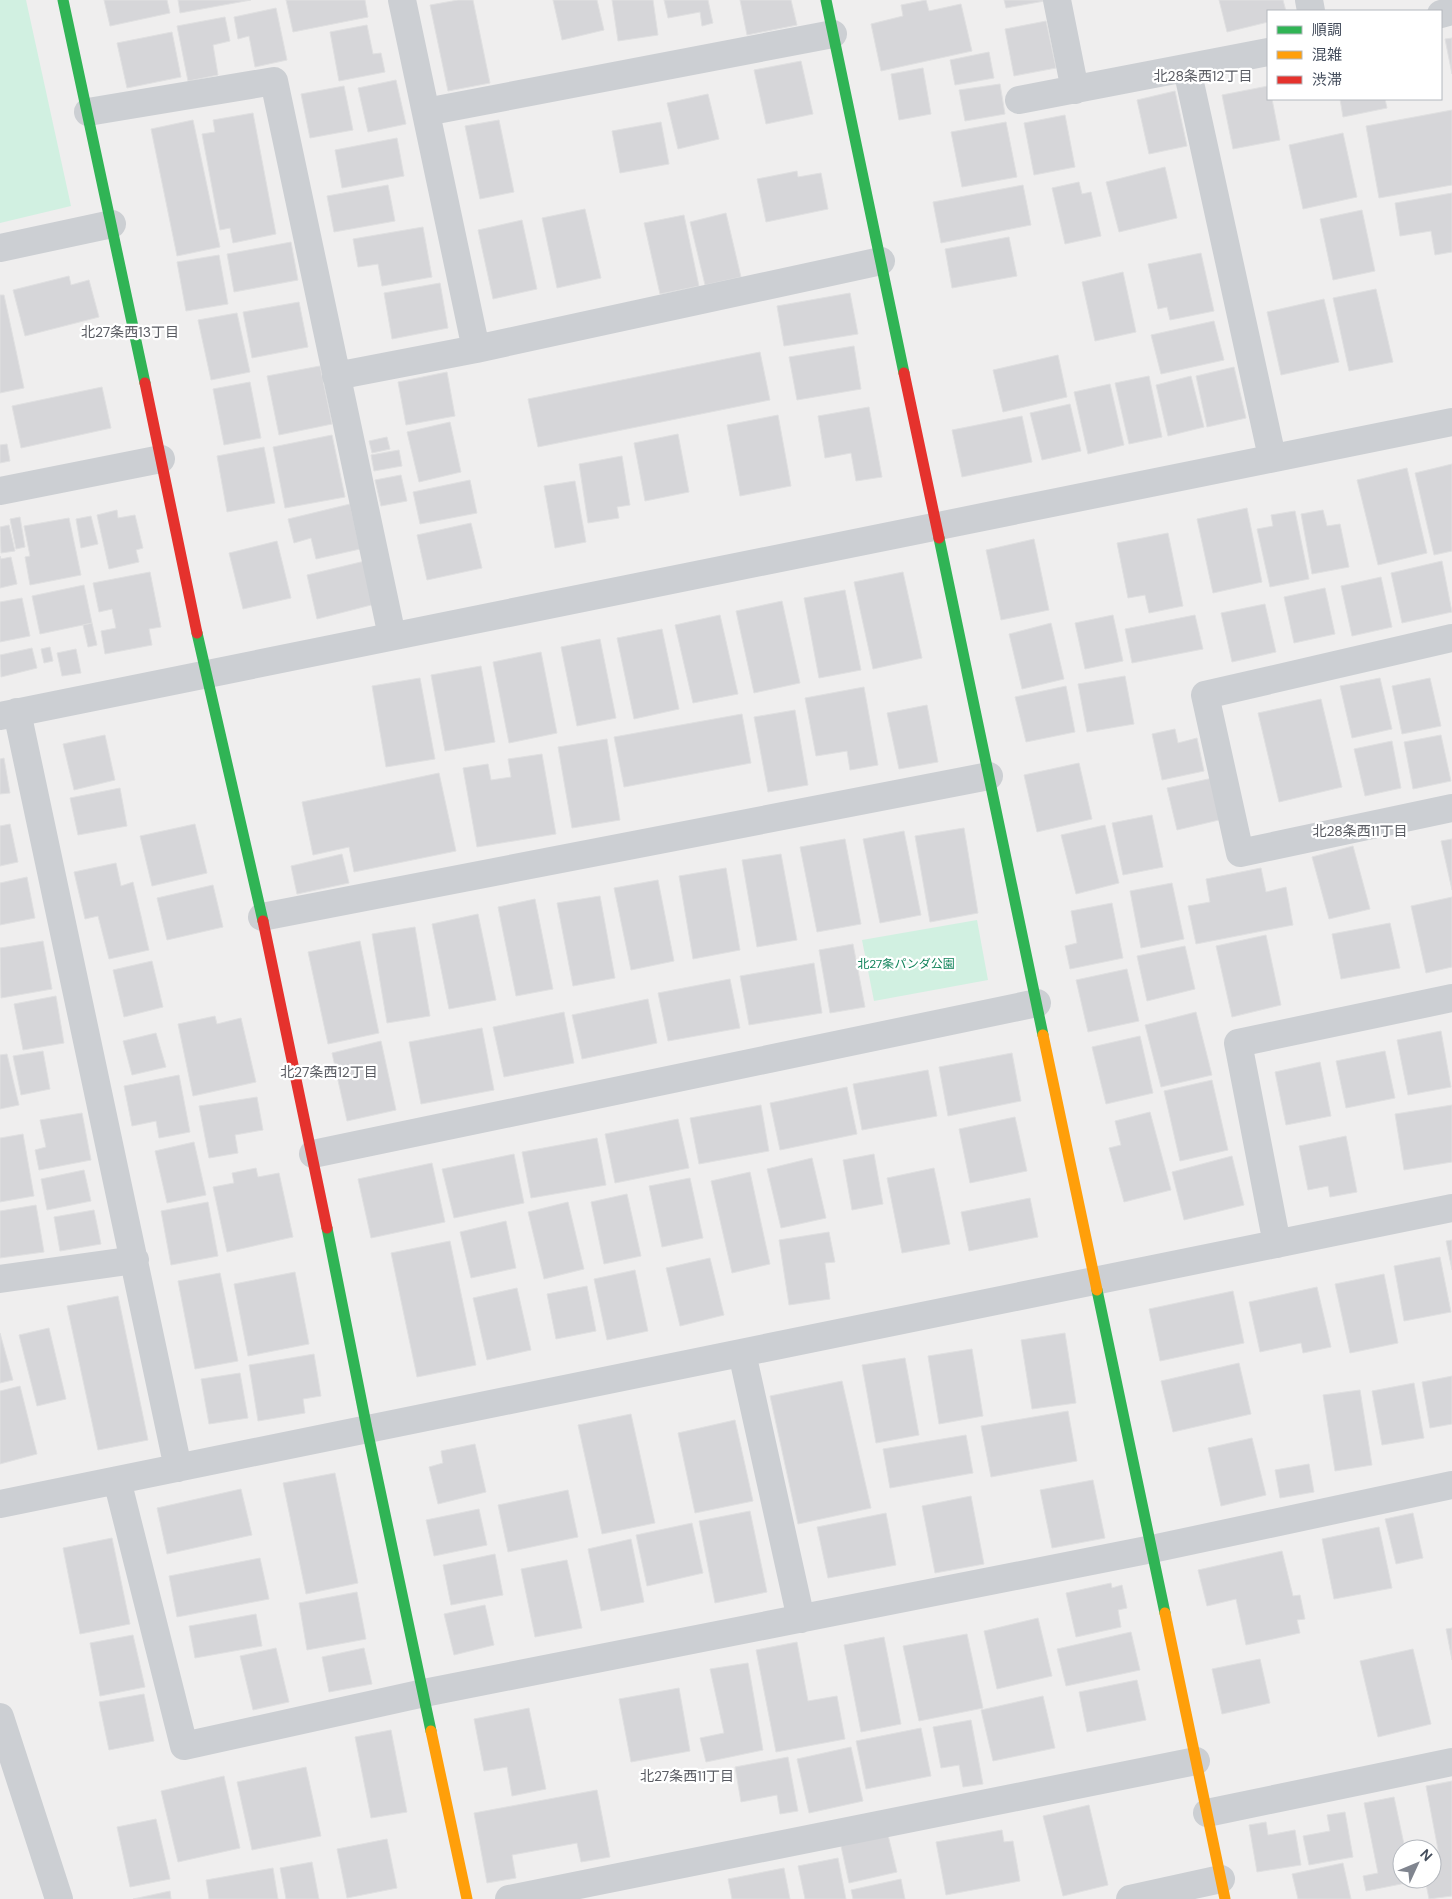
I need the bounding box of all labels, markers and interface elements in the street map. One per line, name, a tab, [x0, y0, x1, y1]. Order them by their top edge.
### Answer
legend	[1267, 10, 1442, 100]
text: 順調	[1312, 20, 1342, 40]
text: 混雑	[1312, 45, 1342, 65]
district label: 北28条西12丁目	[1154, 67, 1252, 85]
text: 渋滞	[1312, 70, 1342, 90]
district label: 北27条西13丁目	[81, 323, 179, 341]
district label: 北28条西11丁目	[1312, 822, 1408, 840]
park label: 北27条パンダ公園	[857, 956, 955, 972]
district label: 北27条西12丁目	[280, 1063, 378, 1081]
district label: 北27条西11丁目	[640, 1767, 734, 1785]
north arrow	[1392, 1839, 1442, 1889]
text: N	[1416, 1845, 1436, 1865]

